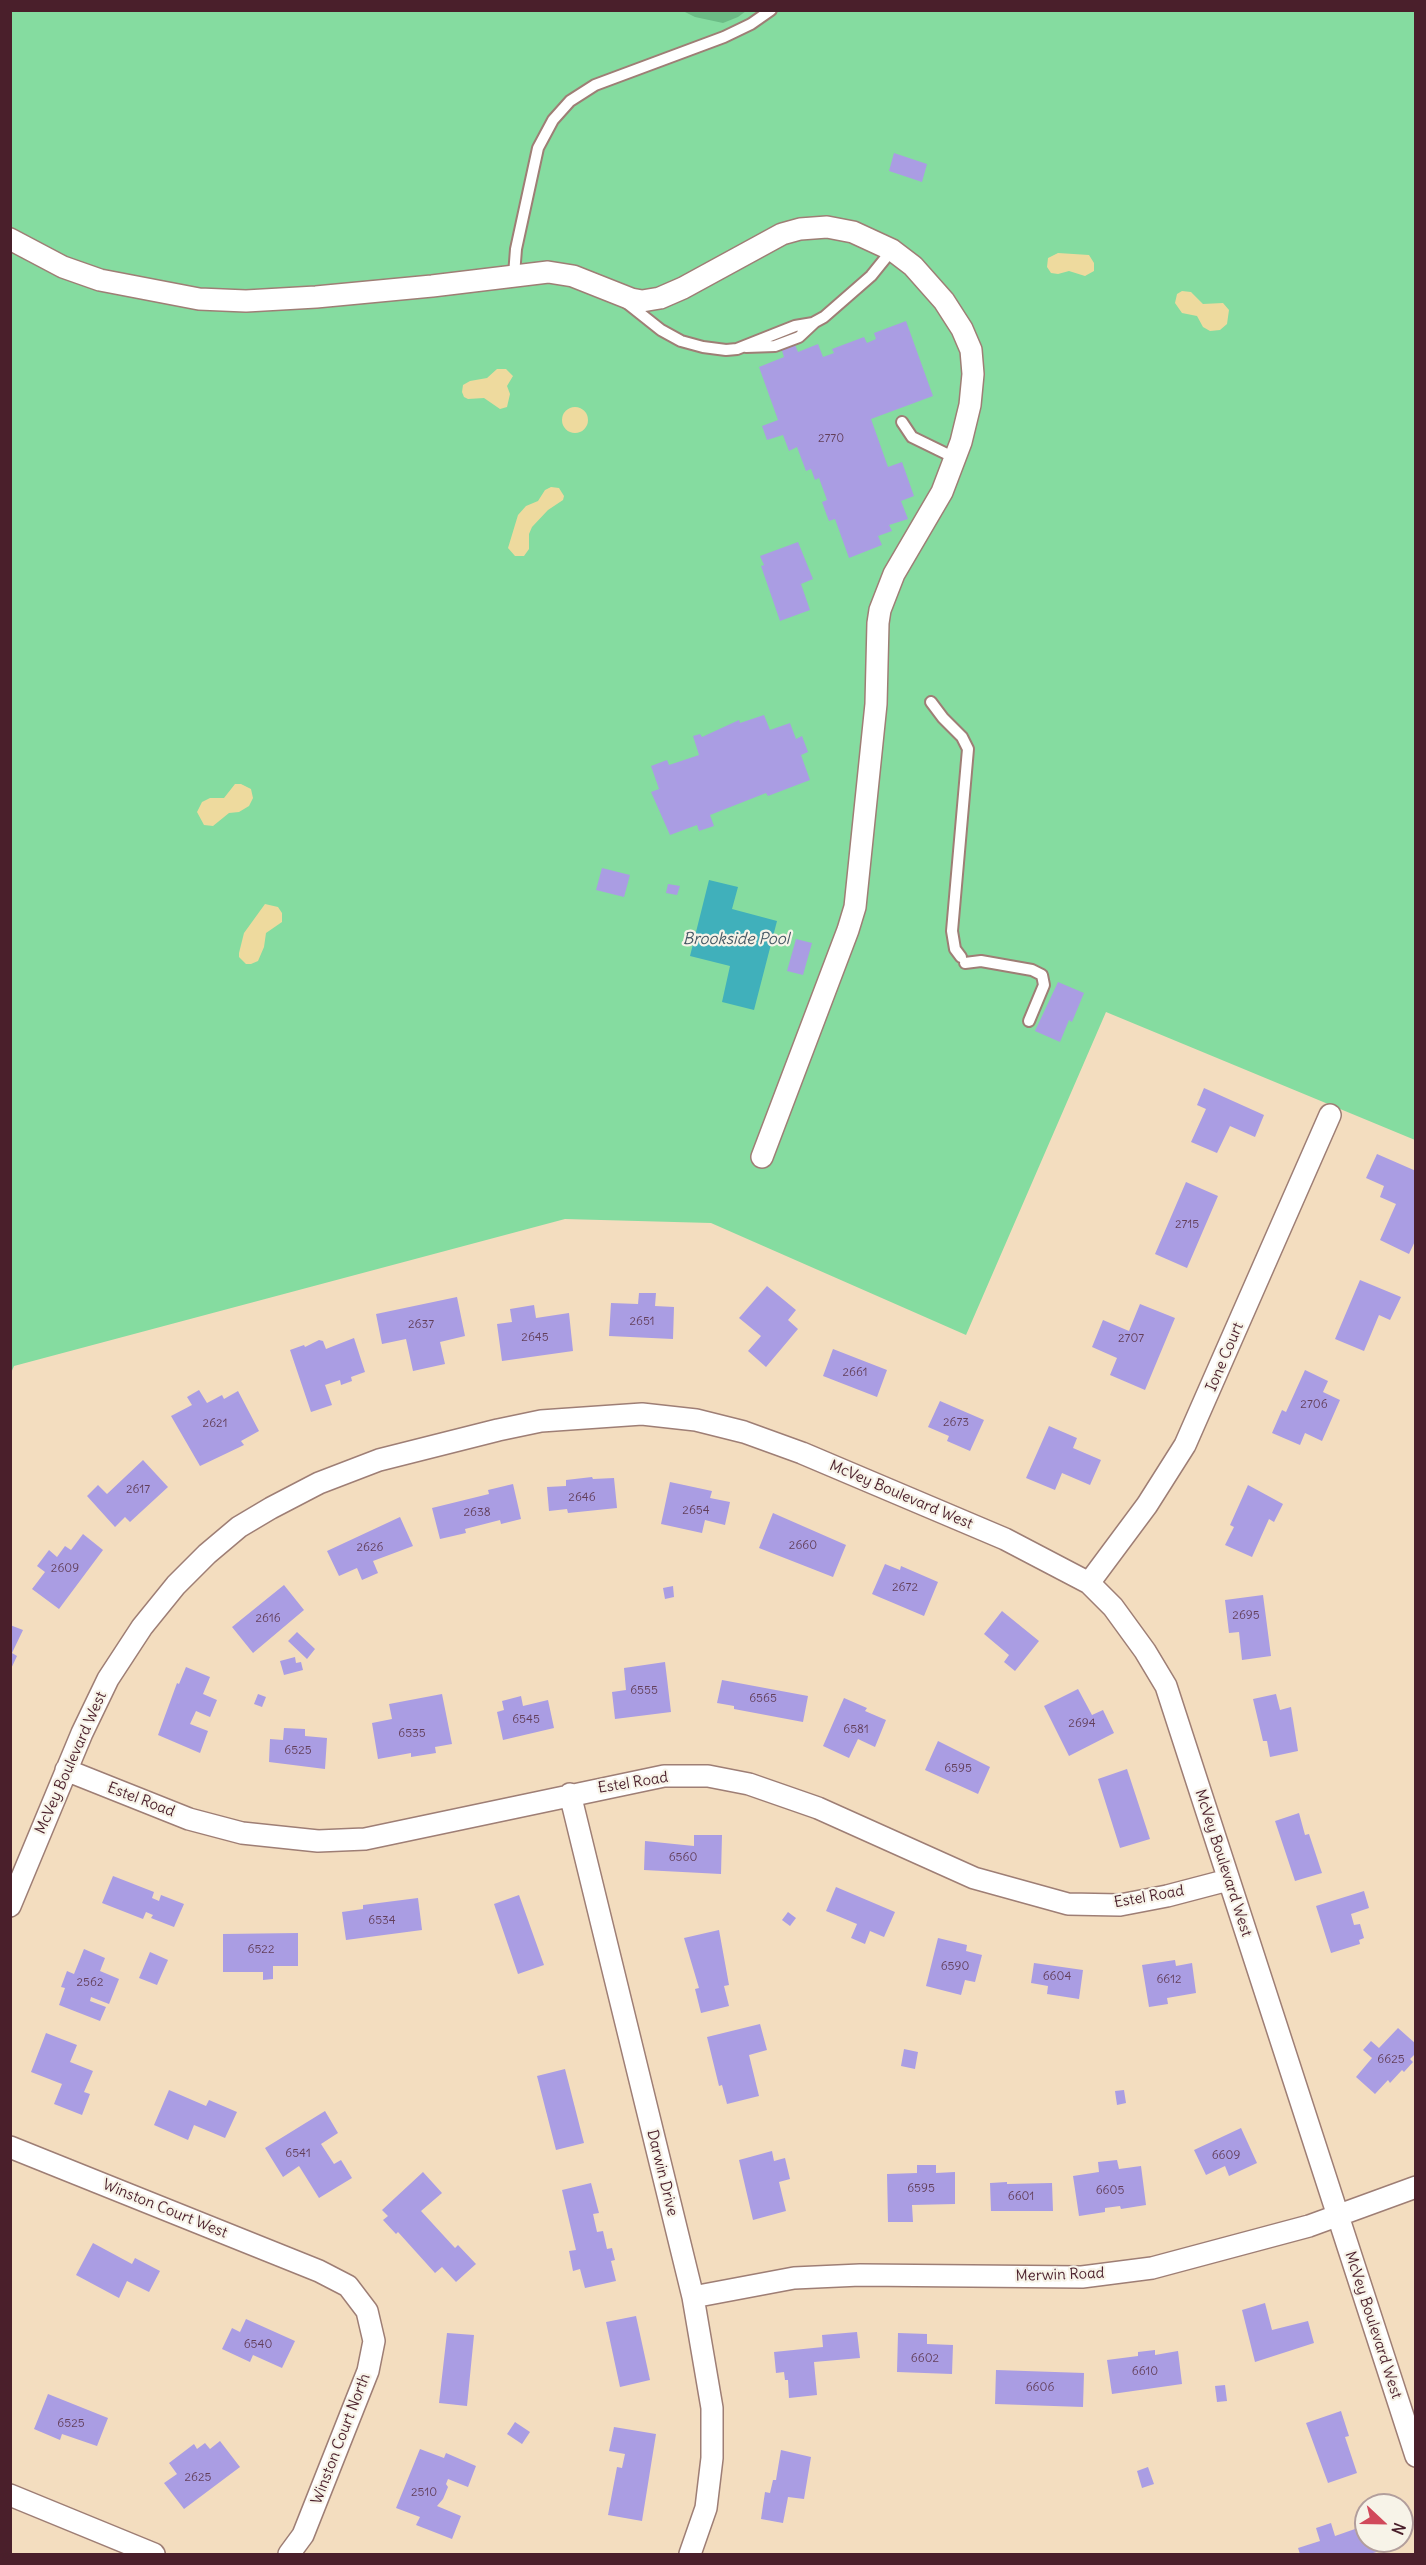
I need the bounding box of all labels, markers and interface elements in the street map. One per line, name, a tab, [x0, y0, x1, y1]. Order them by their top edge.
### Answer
house number: 2770	[818, 432, 844, 446]
water label: Brookside Pool	[683, 929, 789, 949]
house number: 2715	[1175, 1218, 1199, 1232]
house number: 2651	[629, 1315, 655, 1329]
house number: 2637	[408, 1318, 434, 1332]
street label: Ione Court	[1202, 1320, 1248, 1394]
house number: 2645	[521, 1331, 549, 1345]
house number: 2707	[1118, 1332, 1144, 1346]
house number: 2661	[842, 1366, 868, 1380]
house number: 2706	[1300, 1398, 1328, 1412]
house number: 2673	[943, 1416, 969, 1430]
house number: 2621	[203, 1417, 227, 1431]
street label: McVey Boulevard West	[827, 1457, 975, 1533]
house number: 2617	[126, 1483, 150, 1497]
house number: 2646	[568, 1491, 596, 1505]
house number: 2654	[682, 1504, 710, 1518]
house number: 2638	[463, 1506, 491, 1520]
house number: 2660	[789, 1539, 817, 1553]
house number: 2626	[357, 1541, 383, 1555]
house number: 2609	[51, 1562, 79, 1576]
house number: 2672	[892, 1581, 918, 1595]
house number: 2695	[1232, 1609, 1260, 1623]
house number: 2616	[255, 1612, 281, 1626]
house number: 6555	[630, 1684, 658, 1698]
street label: McVey Boulevard West	[32, 1689, 110, 1837]
house number: 6565	[749, 1692, 777, 1706]
house number: 6545	[512, 1713, 540, 1727]
house number: 2694	[1068, 1717, 1096, 1731]
house number: 6581	[843, 1723, 869, 1737]
house number: 6535	[398, 1727, 426, 1741]
house number: 6525	[284, 1744, 312, 1758]
house number: 6595	[944, 1762, 972, 1776]
street label: Estel Road	[597, 1769, 669, 1797]
street label: Estel Road	[105, 1779, 177, 1821]
street label: McVey Boulevard West	[1191, 1787, 1255, 1939]
house number: 6560	[669, 1851, 697, 1865]
street label: Estel Road	[1113, 1882, 1185, 1912]
house number: 6534	[368, 1914, 396, 1928]
house number: 6522	[248, 1943, 274, 1957]
house number: 6590	[941, 1960, 969, 1974]
house number: 6604	[1043, 1970, 1071, 1984]
house number: 6612	[1156, 1973, 1182, 1987]
house number: 2562	[77, 1976, 103, 1990]
house number: 6625	[1377, 2053, 1405, 2067]
street label: Darwin Drive	[643, 2128, 681, 2218]
house number: 6541	[285, 2147, 311, 2161]
house number: 6609	[1212, 2149, 1240, 2163]
street label: Winston Court West	[100, 2176, 230, 2242]
house number: 6595	[907, 2182, 935, 2196]
house number: 6605	[1096, 2184, 1124, 2198]
house number: 6601	[1008, 2190, 1034, 2204]
street label: McVey Boulevard West	[1341, 2249, 1405, 2401]
street label: Merwin Road	[1015, 2264, 1105, 2286]
house number: 6540	[244, 2338, 272, 2352]
house number: 6602	[911, 2352, 939, 2366]
house number: 6610	[1132, 2365, 1158, 2379]
street label: Winston Court North	[308, 2371, 374, 2507]
house number: 6606	[1026, 2381, 1054, 2395]
house number: 6525	[57, 2417, 85, 2431]
house number: 2625	[185, 2471, 211, 2485]
house number: 2510	[411, 2486, 437, 2500]
north arrow	[1354, 2493, 1414, 2553]
text: N	[1387, 2520, 1410, 2538]

